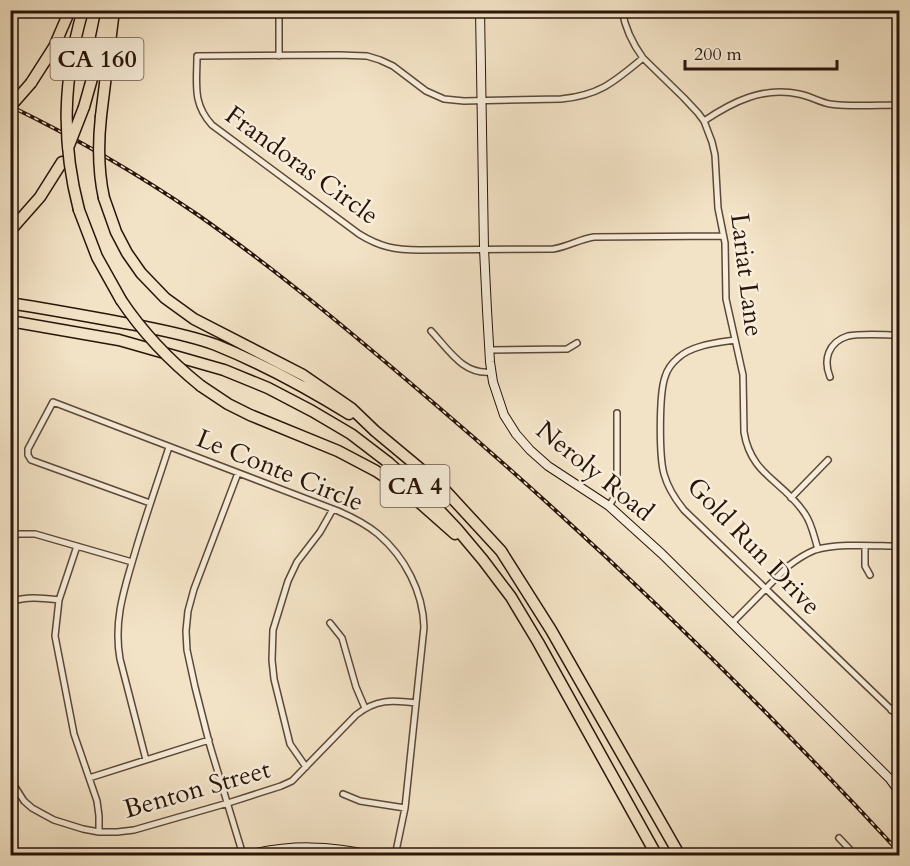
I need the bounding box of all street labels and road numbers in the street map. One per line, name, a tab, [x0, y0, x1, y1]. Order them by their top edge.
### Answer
road number: CA 160	[51, 38, 144, 80]
street label: Frandoras Circle	[218, 97, 386, 233]
street label: Lariat Lane	[722, 211, 772, 339]
street label: Neroly Road	[529, 413, 661, 529]
street label: Le Conte Circle	[191, 421, 369, 519]
road number: CA 4	[380, 465, 450, 507]
street label: Gold Run Drive	[679, 469, 829, 623]
street label: Benton Street	[120, 751, 274, 827]

